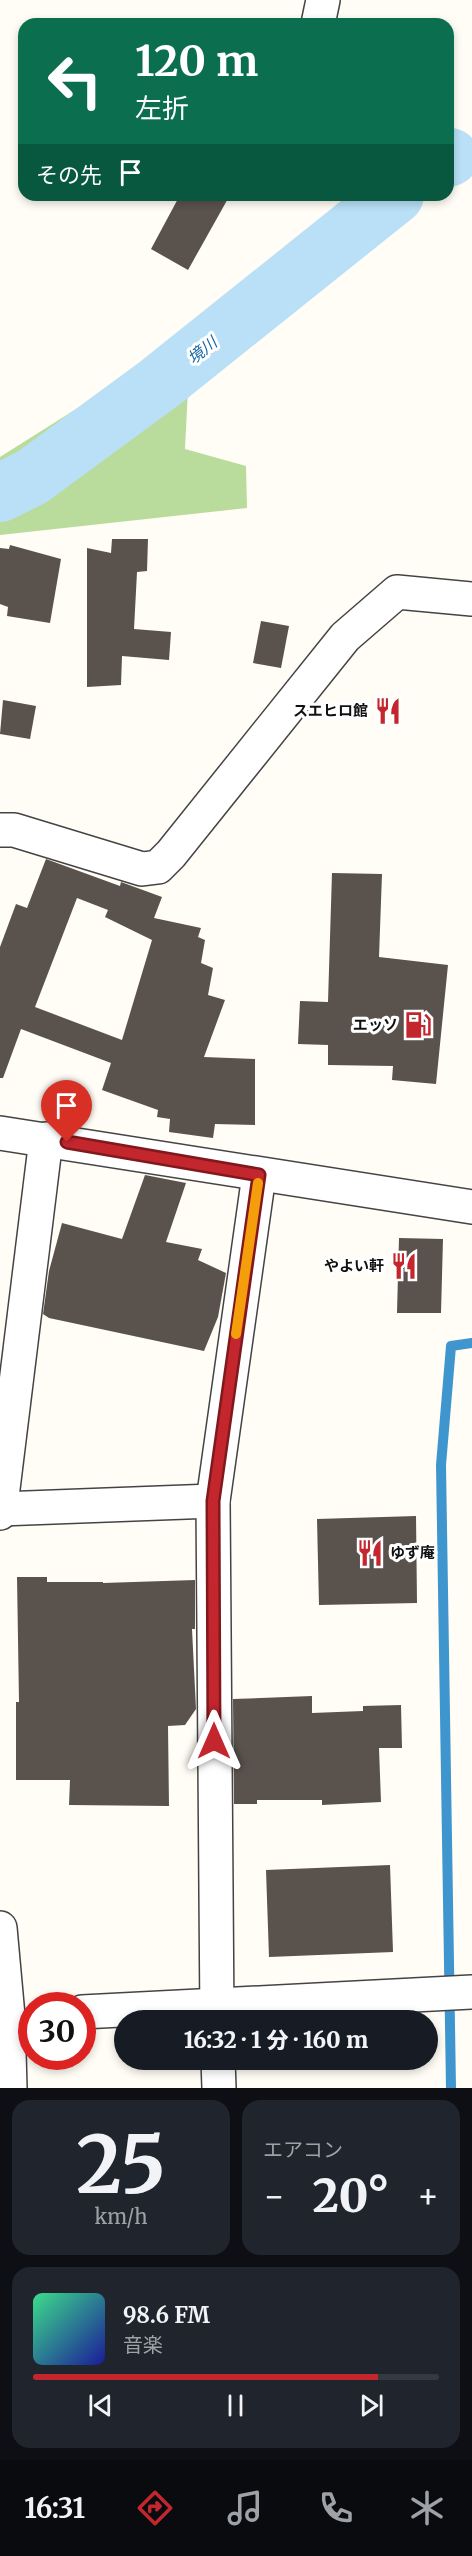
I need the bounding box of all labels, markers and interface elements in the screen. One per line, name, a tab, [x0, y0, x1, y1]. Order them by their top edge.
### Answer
text: 120 m	[135, 35, 258, 87]
icon: left	[36, 42, 114, 120]
text: 左折	[135, 91, 189, 125]
icon: arrive	[114, 156, 147, 189]
text: その先	[36, 161, 102, 189]
water label: 境川	[183, 331, 222, 368]
restaurant icon: スエヒロ館	[373, 696, 403, 726]
place label: スエヒロ館	[293, 701, 368, 720]
fuel station icon: エッソ	[403, 1010, 433, 1040]
place label: エッソ	[353, 1015, 398, 1034]
pin	[41, 1080, 92, 1142]
icon: arrive	[50, 1089, 83, 1122]
restaurant icon: やよい軒	[389, 1251, 419, 1281]
place label: やよい軒	[324, 1256, 384, 1275]
restaurant icon: ゆず庵	[355, 1538, 385, 1568]
place label: ゆず庵	[390, 1543, 435, 1562]
position arrow	[182, 1709, 246, 1773]
speed limit sign: 30	[18, 1992, 96, 2070]
text: 16:32 · 1 分 · 160 m	[184, 2026, 368, 2054]
text: 25	[76, 2116, 166, 2214]
text: エアコン	[263, 2137, 343, 2162]
text: 20°	[313, 2168, 389, 2224]
text: −	[263, 2176, 285, 2217]
text: +	[417, 2176, 439, 2217]
text: km/h	[95, 2204, 147, 2229]
text: 98.6 FM	[123, 2301, 210, 2329]
text: 音楽	[123, 2332, 163, 2357]
icon: previous	[84, 2389, 117, 2422]
icon: pause	[219, 2389, 252, 2422]
icon: next	[355, 2389, 388, 2422]
icon: directions	[134, 2487, 176, 2529]
icon: music	[224, 2487, 266, 2529]
icon: phone	[315, 2487, 357, 2529]
icon: climate	[406, 2487, 448, 2529]
text: 16:31	[24, 2491, 85, 2525]

